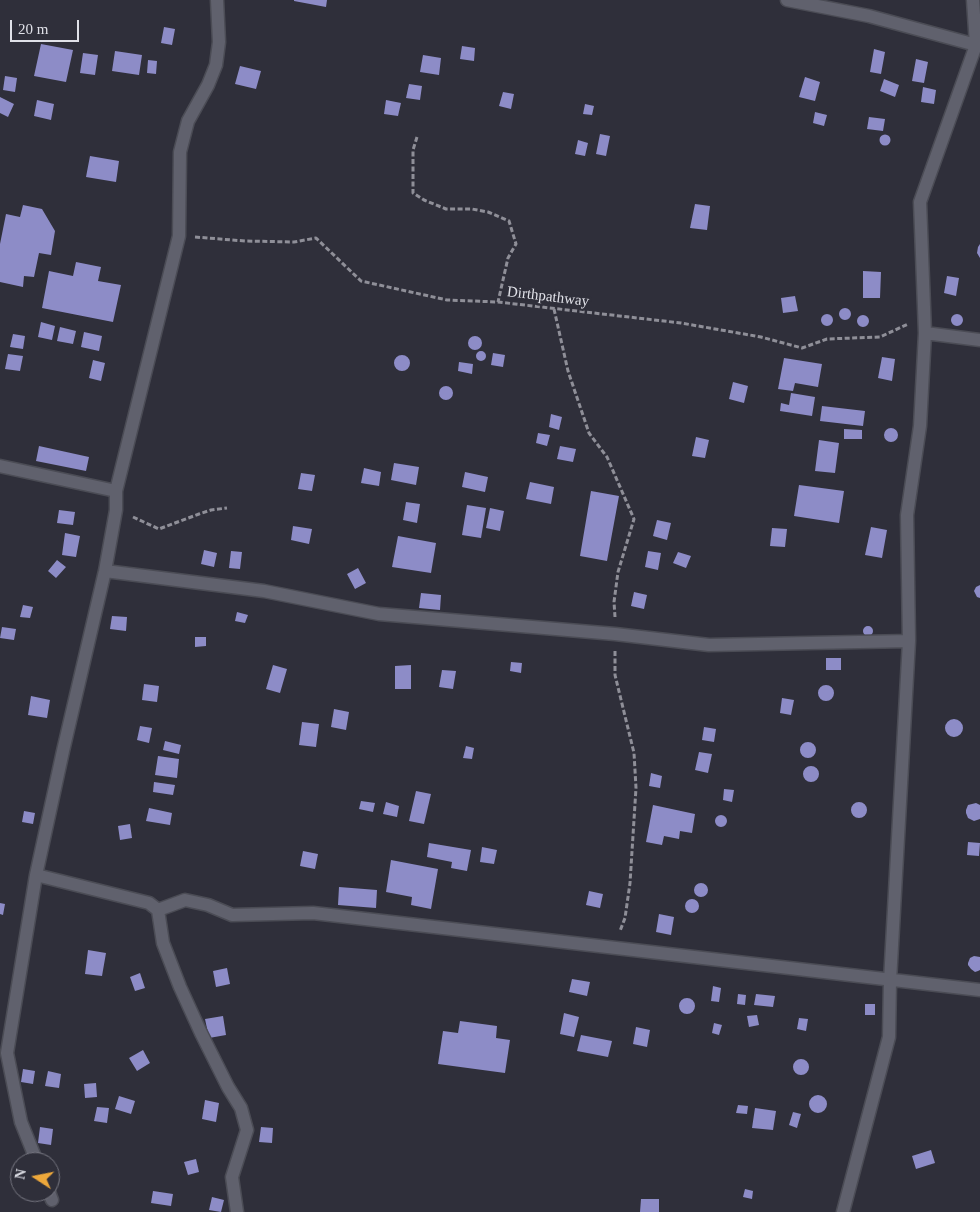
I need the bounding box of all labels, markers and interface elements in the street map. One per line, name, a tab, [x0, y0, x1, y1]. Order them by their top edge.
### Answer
scale bar	[12, 10, 81, 42]
text: 20 m	[18, 21, 48, 37]
street label: Dirthpathway	[506, 283, 590, 311]
north arrow	[10, 1152, 60, 1202]
text: N	[12, 1168, 29, 1181]

